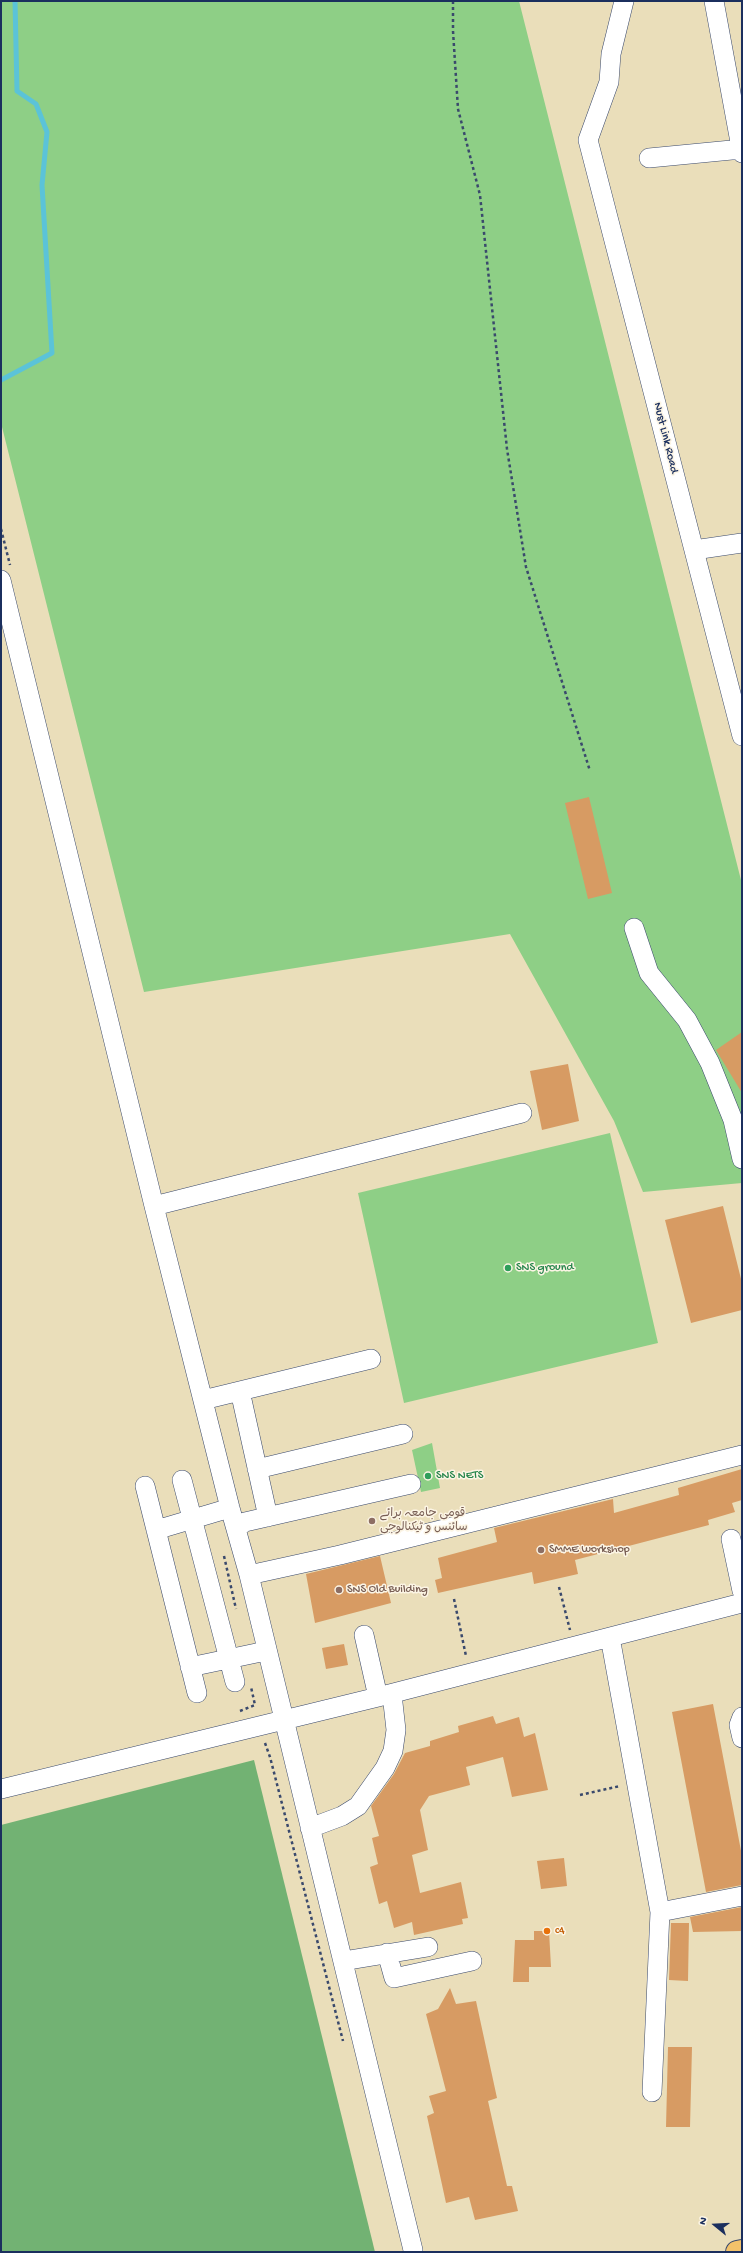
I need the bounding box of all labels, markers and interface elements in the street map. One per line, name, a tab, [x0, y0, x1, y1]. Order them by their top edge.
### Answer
street label: Nust Link Road	[649, 401, 681, 475]
place label: SNS ground	[516, 1261, 573, 1275]
marker: SNS ground	[503, 1263, 513, 1273]
place label: SNS NETS	[436, 1469, 483, 1483]
marker: SNS NETS	[423, 1471, 433, 1481]
place label: قومی جامعہ برائے سائنس و ٹیکنالوجی	[380, 1507, 468, 1535]
marker: قومی جامعہ برائے سائنس و ٹیکنالوجی	[367, 1516, 377, 1526]
place label: SMME workshop	[549, 1543, 630, 1557]
marker: SMME workshop	[536, 1545, 546, 1555]
place label: SNS Old Building	[347, 1583, 428, 1597]
marker: SNS Old Building	[334, 1585, 344, 1595]
place label: c4	[555, 1924, 565, 1938]
marker: c4	[542, 1926, 552, 1936]
north arrow	[695, 2205, 735, 2245]
text: N	[697, 2216, 710, 2227]

